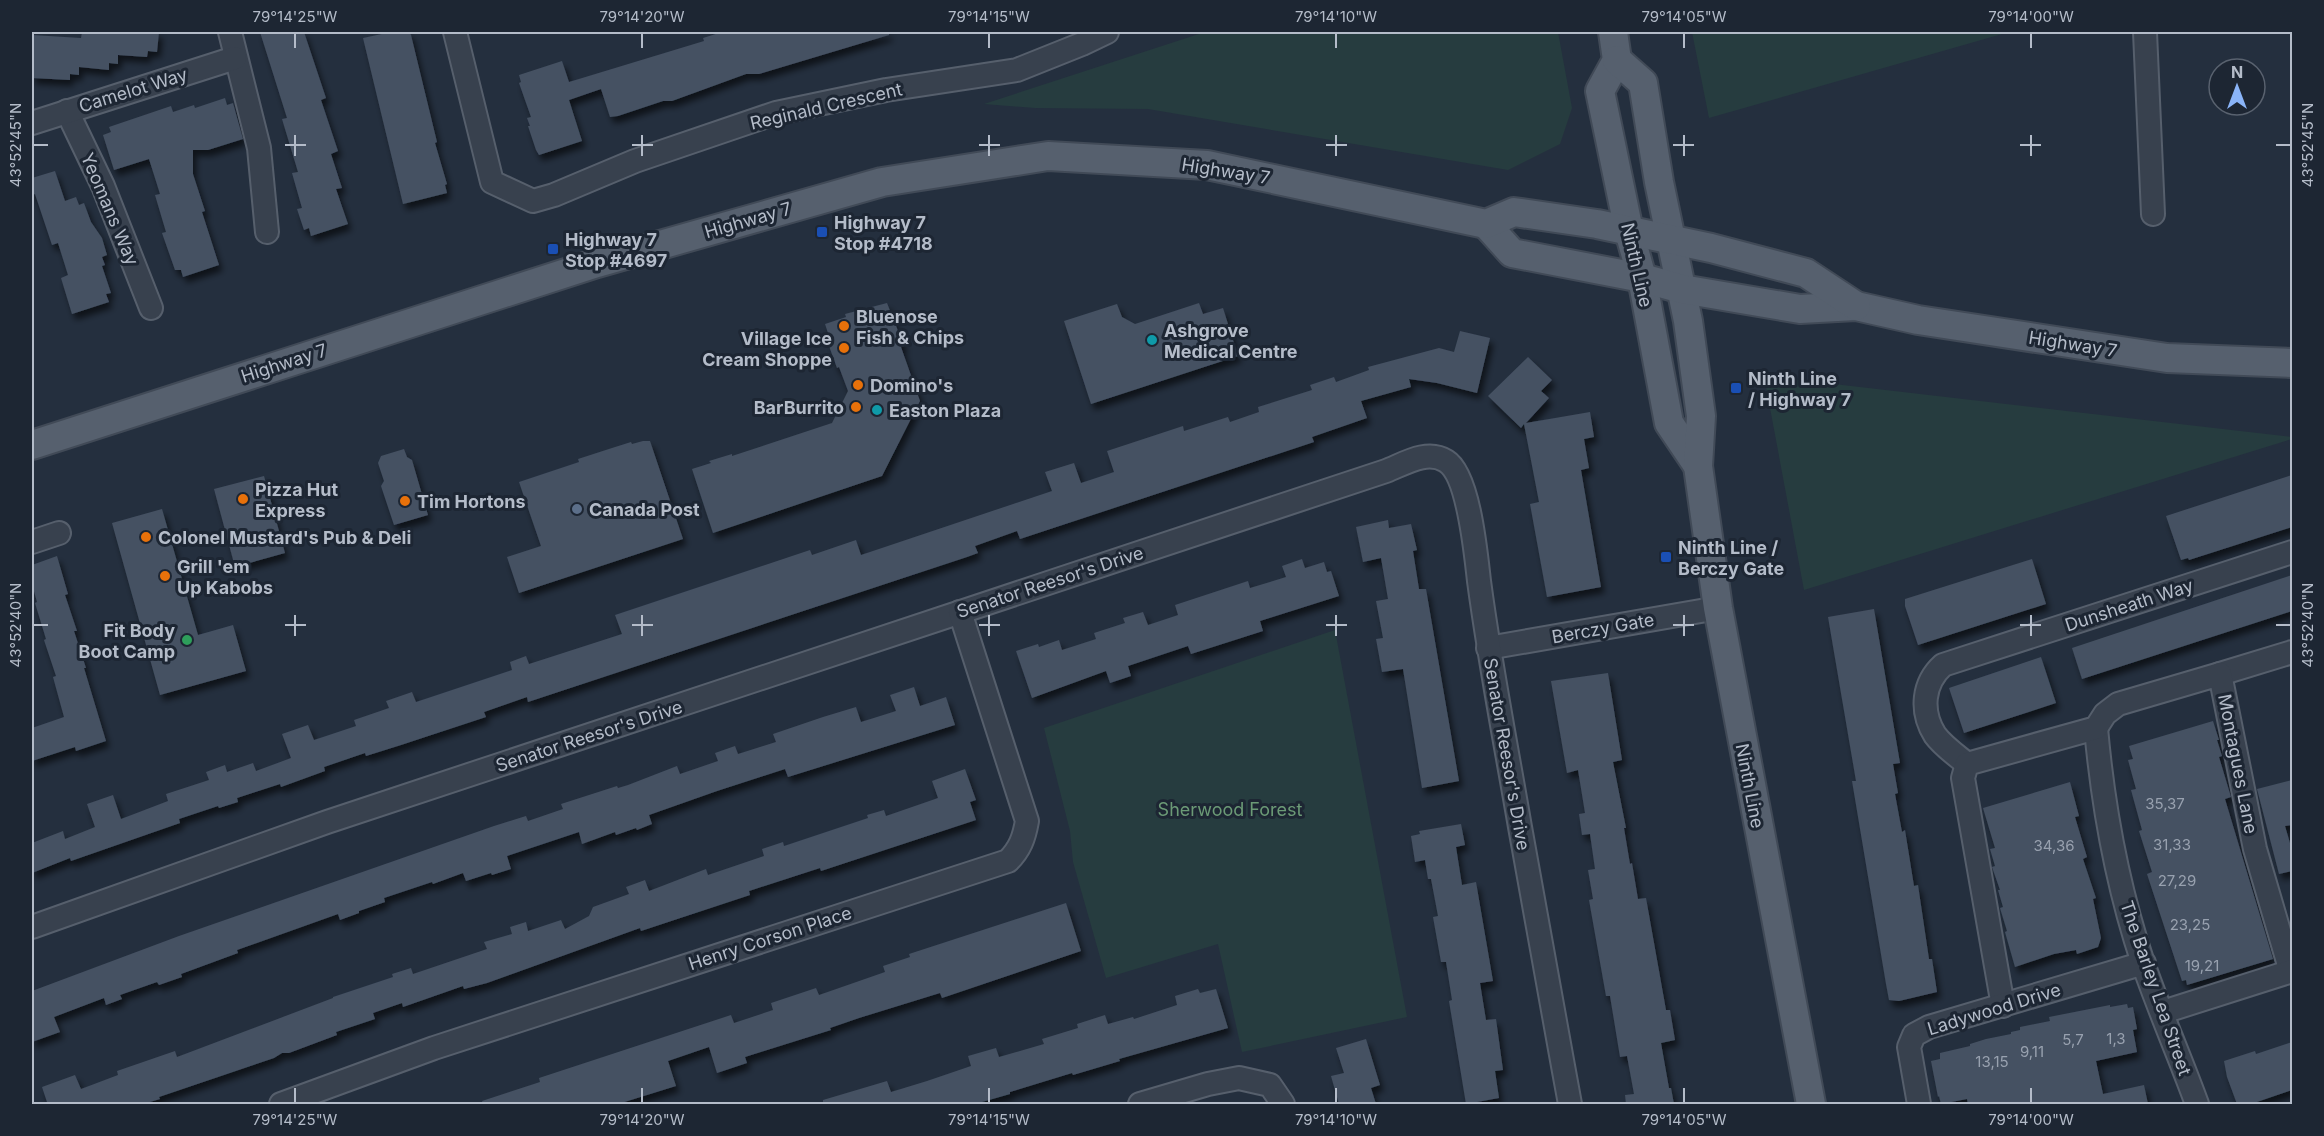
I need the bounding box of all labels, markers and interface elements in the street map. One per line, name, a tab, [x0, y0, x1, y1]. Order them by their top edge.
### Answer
text: 79°14'25"W	[253, 7, 338, 26]
text: 79°14'20"W	[599, 7, 685, 26]
text: 79°14'15"W	[948, 7, 1030, 26]
text: 79°14'10"W	[1295, 7, 1377, 26]
text: 79°14'05"W	[1641, 7, 1727, 26]
text: 79°14'00"W	[1988, 7, 2074, 26]
north arrow	[2207, 57, 2267, 117]
text: N	[2231, 62, 2243, 82]
street label: Camelot Way	[76, 64, 190, 116]
street label: Reginald Crescent	[748, 78, 904, 134]
text: 43°52'45"N	[6, 103, 25, 187]
text: 43°52'45"N	[2298, 103, 2317, 187]
street label: Yeomans Way	[77, 150, 143, 268]
street label: Highway 7	[1180, 154, 1272, 188]
street label: Highway 7	[702, 198, 794, 242]
place label: Highway 7 Stop #4718	[834, 212, 933, 254]
street label: Ninth Line	[1617, 221, 1657, 309]
marker: Highway 7 Stop #4718	[815, 225, 829, 239]
place label: Highway 7 Stop #4697	[565, 229, 667, 271]
marker: Highway 7 Stop #4697	[546, 242, 560, 256]
place label: Bluenose Fish & Chips	[856, 306, 964, 348]
marker: Bluenose Fish & Chips	[837, 319, 851, 333]
place label: Ashgrove Medical Centre	[1164, 320, 1298, 362]
street label: Highway 7	[2027, 327, 2119, 361]
place label: Village Ice Cream Shoppe	[702, 328, 832, 370]
marker: Ashgrove Medical Centre	[1145, 333, 1159, 347]
street label: Highway 7	[238, 339, 330, 387]
marker: Village Ice Cream Shoppe	[837, 341, 851, 355]
place label: Ninth Line / Highway 7	[1748, 368, 1851, 410]
place label: Domino's	[870, 375, 953, 396]
marker: Domino's	[851, 378, 865, 392]
marker: Ninth Line / Highway 7	[1729, 381, 1743, 395]
place label: BarBurrito	[754, 397, 844, 418]
marker: BarBurrito	[849, 400, 863, 414]
place label: Easton Plaza	[889, 400, 1001, 421]
marker: Easton Plaza	[870, 403, 884, 417]
place label: Pizza Hut Express	[255, 479, 339, 521]
place label: Tim Hortons	[417, 491, 526, 512]
marker: Pizza Hut Express	[236, 492, 250, 506]
marker: Tim Hortons	[398, 494, 412, 508]
place label: Canada Post	[589, 499, 700, 520]
marker: Canada Post	[570, 502, 584, 516]
place label: Colonel Mustard's Pub & Deli	[158, 527, 411, 548]
marker: Colonel Mustard's Pub & Deli	[139, 530, 153, 544]
place label: Ninth Line / Berczy Gate	[1678, 537, 1785, 579]
street label: Senator Reesor's Drive	[954, 542, 1146, 622]
marker: Ninth Line / Berczy Gate	[1659, 550, 1673, 564]
place label: Grill 'em Up Kabobs	[177, 556, 273, 598]
marker: Grill 'em Up Kabobs	[158, 569, 172, 583]
street label: Dunsheath Way	[2062, 574, 2196, 636]
text: 43°52'40"N	[6, 583, 25, 667]
text: 43°52'40"N	[2298, 583, 2317, 667]
street label: Berczy Gate	[1550, 609, 1656, 647]
place label: Fit Body Boot Camp	[79, 620, 175, 662]
marker: Fit Body Boot Camp	[180, 633, 194, 647]
street label: Senator Reesor's Drive	[1480, 656, 1534, 852]
street label: Montagues Lane	[2214, 692, 2262, 836]
street label: Senator Reesor's Drive	[493, 696, 685, 776]
street label: Ninth Line	[1732, 742, 1768, 830]
house number: 35,37	[2145, 794, 2185, 813]
park label: Sherwood Forest	[1158, 799, 1302, 820]
house number: 31,33	[2153, 835, 2191, 854]
house number: 34,36	[2034, 836, 2074, 855]
house number: 27,29	[2158, 871, 2196, 890]
street label: The Barley Lea Street	[2116, 898, 2196, 1078]
street label: Henry Corson Place	[686, 902, 854, 974]
house number: 23,25	[2170, 915, 2210, 934]
house number: 19,21	[2185, 956, 2219, 975]
street label: Ladywood Drive	[1925, 979, 2063, 1039]
house number: 1,3	[2106, 1029, 2126, 1048]
house number: 5,7	[2062, 1030, 2084, 1049]
house number: 9,11	[2020, 1042, 2044, 1061]
house number: 13,15	[1975, 1052, 2009, 1071]
text: 79°14'25"W	[253, 1110, 338, 1129]
text: 79°14'20"W	[599, 1110, 685, 1129]
text: 79°14'15"W	[948, 1110, 1030, 1129]
text: 79°14'10"W	[1295, 1110, 1377, 1129]
text: 79°14'05"W	[1641, 1110, 1727, 1129]
text: 79°14'00"W	[1988, 1110, 2074, 1129]

